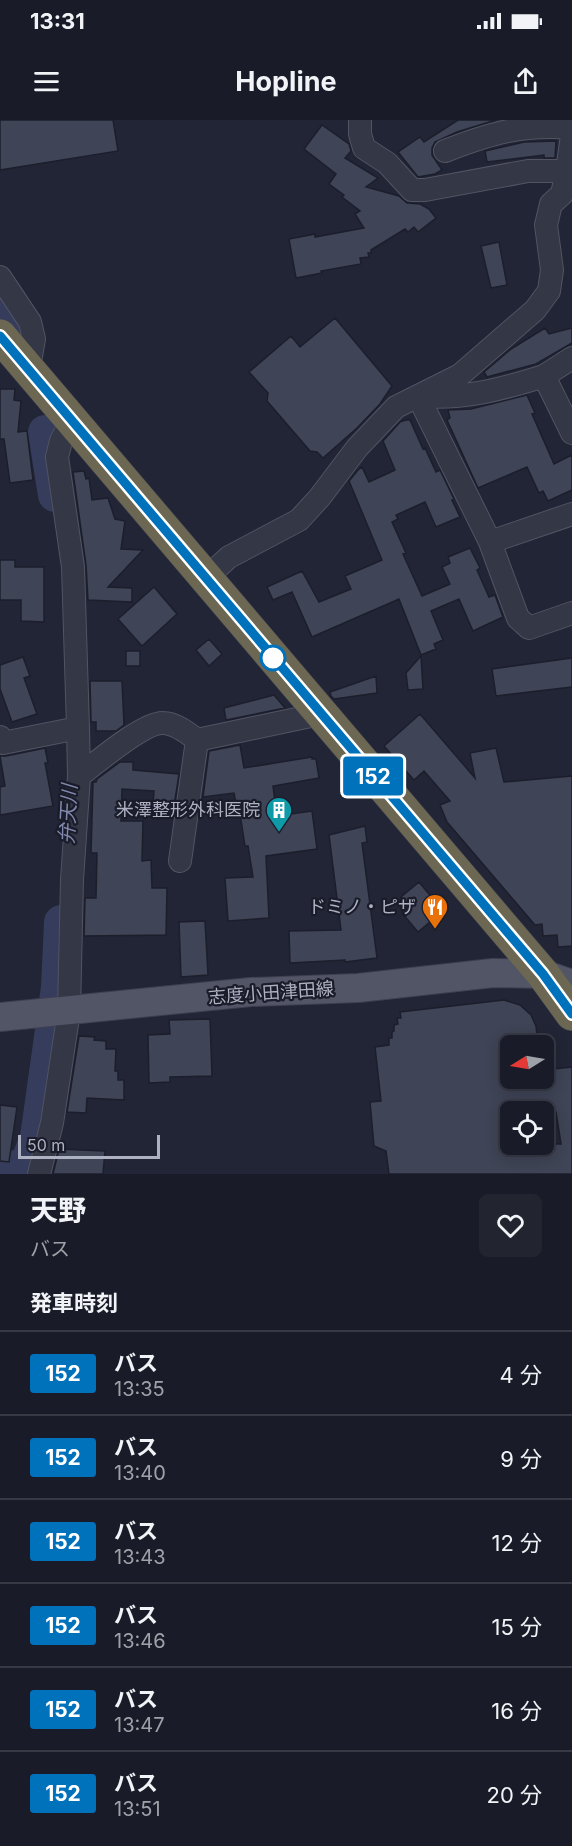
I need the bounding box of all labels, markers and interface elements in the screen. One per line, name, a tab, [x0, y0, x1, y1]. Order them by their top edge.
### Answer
text: 13:31	[30, 8, 85, 34]
icon: menu	[30, 65, 63, 98]
text: Hopline	[235, 65, 337, 98]
icon: share	[509, 65, 542, 98]
unlabelled marker	[260, 645, 286, 671]
line badge: 152	[338, 756, 407, 796]
text: 152	[355, 764, 391, 789]
water label: 弁天川	[54, 781, 82, 845]
building icon: 米澤整形外科医院	[264, 795, 294, 833]
place label: 米澤整形外科医院	[116, 799, 260, 820]
restaurant icon: ドミノ・ピザ	[420, 892, 450, 930]
place label: ドミノ・ピザ	[308, 896, 416, 917]
street label: 志度小田津田線	[207, 978, 335, 1007]
north arrow	[500, 1035, 554, 1089]
map controls	[500, 1035, 554, 1155]
button: locate	[500, 1101, 554, 1155]
scale bar	[18, 1132, 160, 1160]
text: 50 m	[27, 1135, 65, 1155]
text: 天野	[30, 1193, 86, 1227]
button: heart	[479, 1194, 542, 1257]
text: バス	[30, 1237, 70, 1261]
text: 発車時刻	[30, 1290, 118, 1316]
text: バス	[114, 1350, 158, 1376]
text: 152	[45, 1361, 81, 1386]
text: 4 分	[500, 1362, 542, 1388]
text: 13:35	[114, 1377, 165, 1401]
text: バス	[114, 1434, 158, 1460]
text: 152	[45, 1445, 81, 1470]
text: 9 分	[500, 1446, 542, 1472]
text: 13:40	[114, 1461, 166, 1485]
text: バス	[114, 1518, 158, 1544]
text: 152	[45, 1529, 81, 1554]
text: 12 分	[491, 1530, 542, 1556]
text: 13:43	[114, 1545, 166, 1569]
text: バス	[114, 1602, 158, 1628]
text: 152	[45, 1613, 81, 1638]
text: 15 分	[491, 1614, 542, 1640]
text: 13:46	[114, 1629, 166, 1653]
text: バス	[114, 1686, 158, 1712]
text: 152	[45, 1697, 81, 1722]
text: 16 分	[491, 1698, 542, 1724]
text: 13:47	[114, 1713, 165, 1737]
text: バス	[114, 1770, 158, 1796]
text: 152	[45, 1781, 81, 1806]
text: 20 分	[487, 1782, 542, 1808]
text: 13:51	[114, 1797, 161, 1821]

